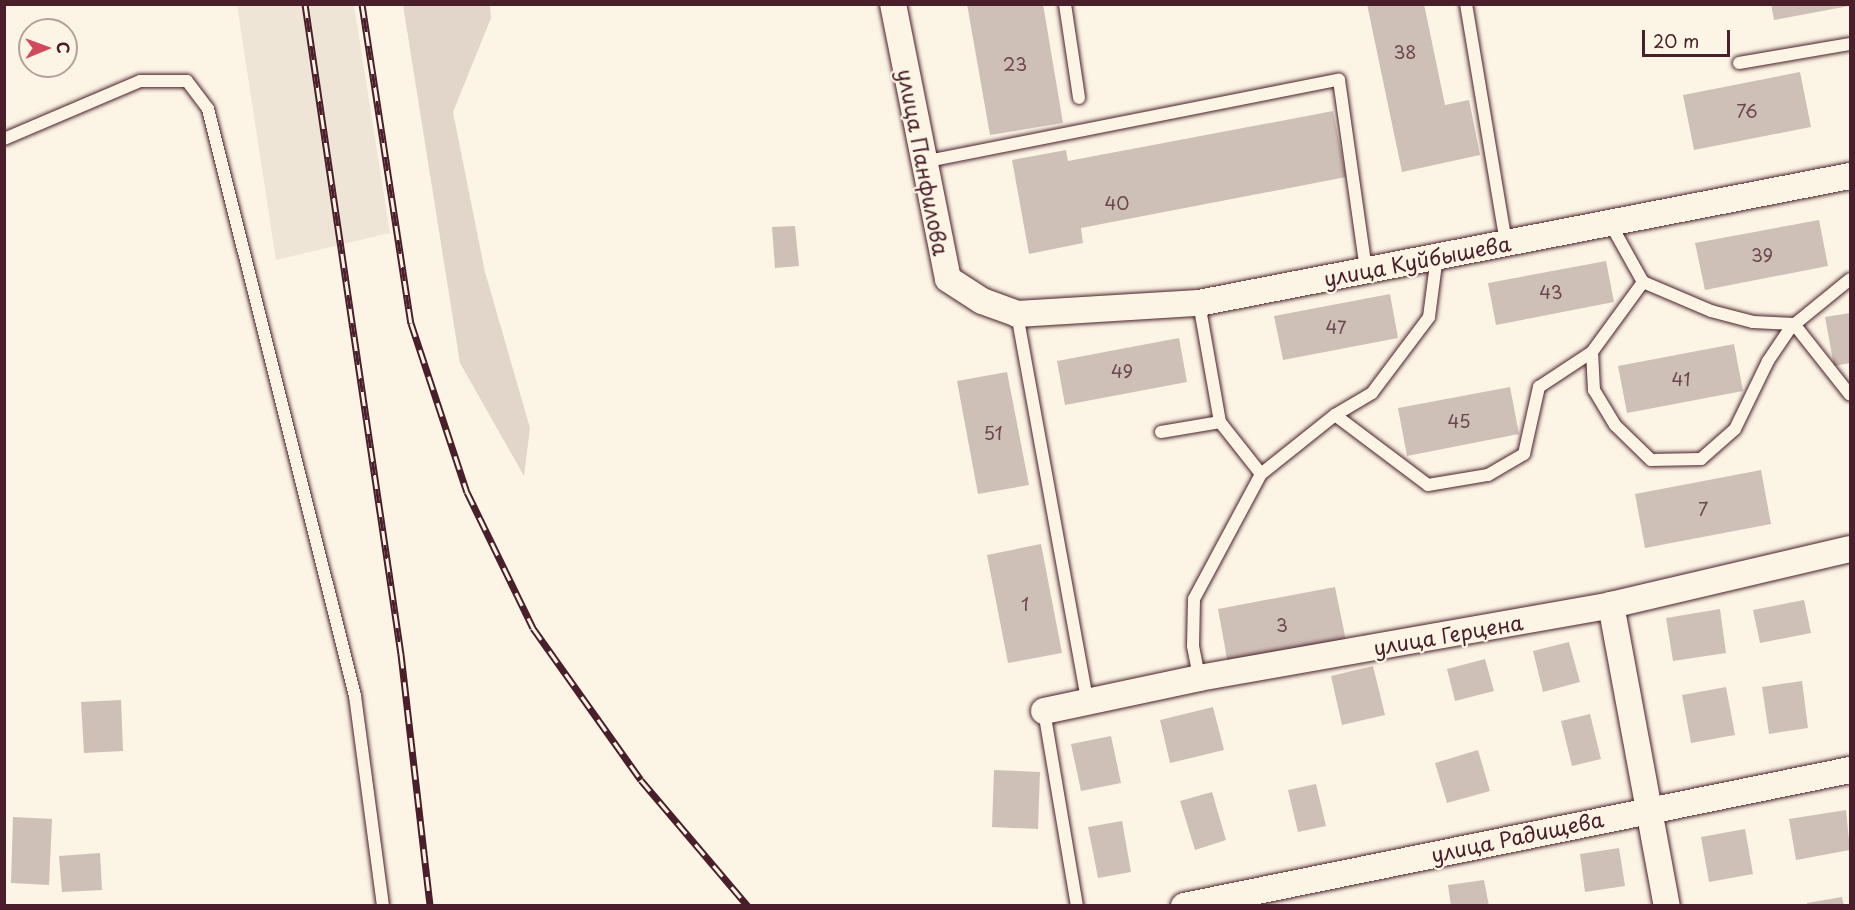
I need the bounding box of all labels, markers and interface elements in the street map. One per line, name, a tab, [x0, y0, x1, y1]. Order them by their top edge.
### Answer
north arrow	[18, 18, 78, 78]
scale bar	[1645, 18, 1734, 56]
text: 20 m	[1653, 27, 1699, 54]
text: С	[52, 41, 76, 54]
house number: 38	[1393, 41, 1417, 63]
house number: 23	[1003, 53, 1027, 75]
street label: улица Панфилова	[894, 66, 954, 258]
house number: 76	[1736, 100, 1758, 122]
house number: 40	[1104, 192, 1130, 214]
street label: улица Куйбышева	[1321, 229, 1513, 291]
house number: 39	[1751, 244, 1773, 266]
house number: 43	[1539, 281, 1563, 303]
house number: 47	[1325, 316, 1347, 338]
house number: 49	[1111, 360, 1133, 382]
house number: 41	[1672, 368, 1690, 390]
house number: 45	[1448, 410, 1470, 432]
house number: 51	[983, 422, 1003, 444]
house number: 7	[1698, 498, 1708, 520]
house number: 1	[1021, 593, 1029, 615]
street label: улица Герцена	[1371, 608, 1525, 660]
house number: 3	[1276, 614, 1288, 636]
street label: улица Радищева	[1428, 805, 1606, 867]

